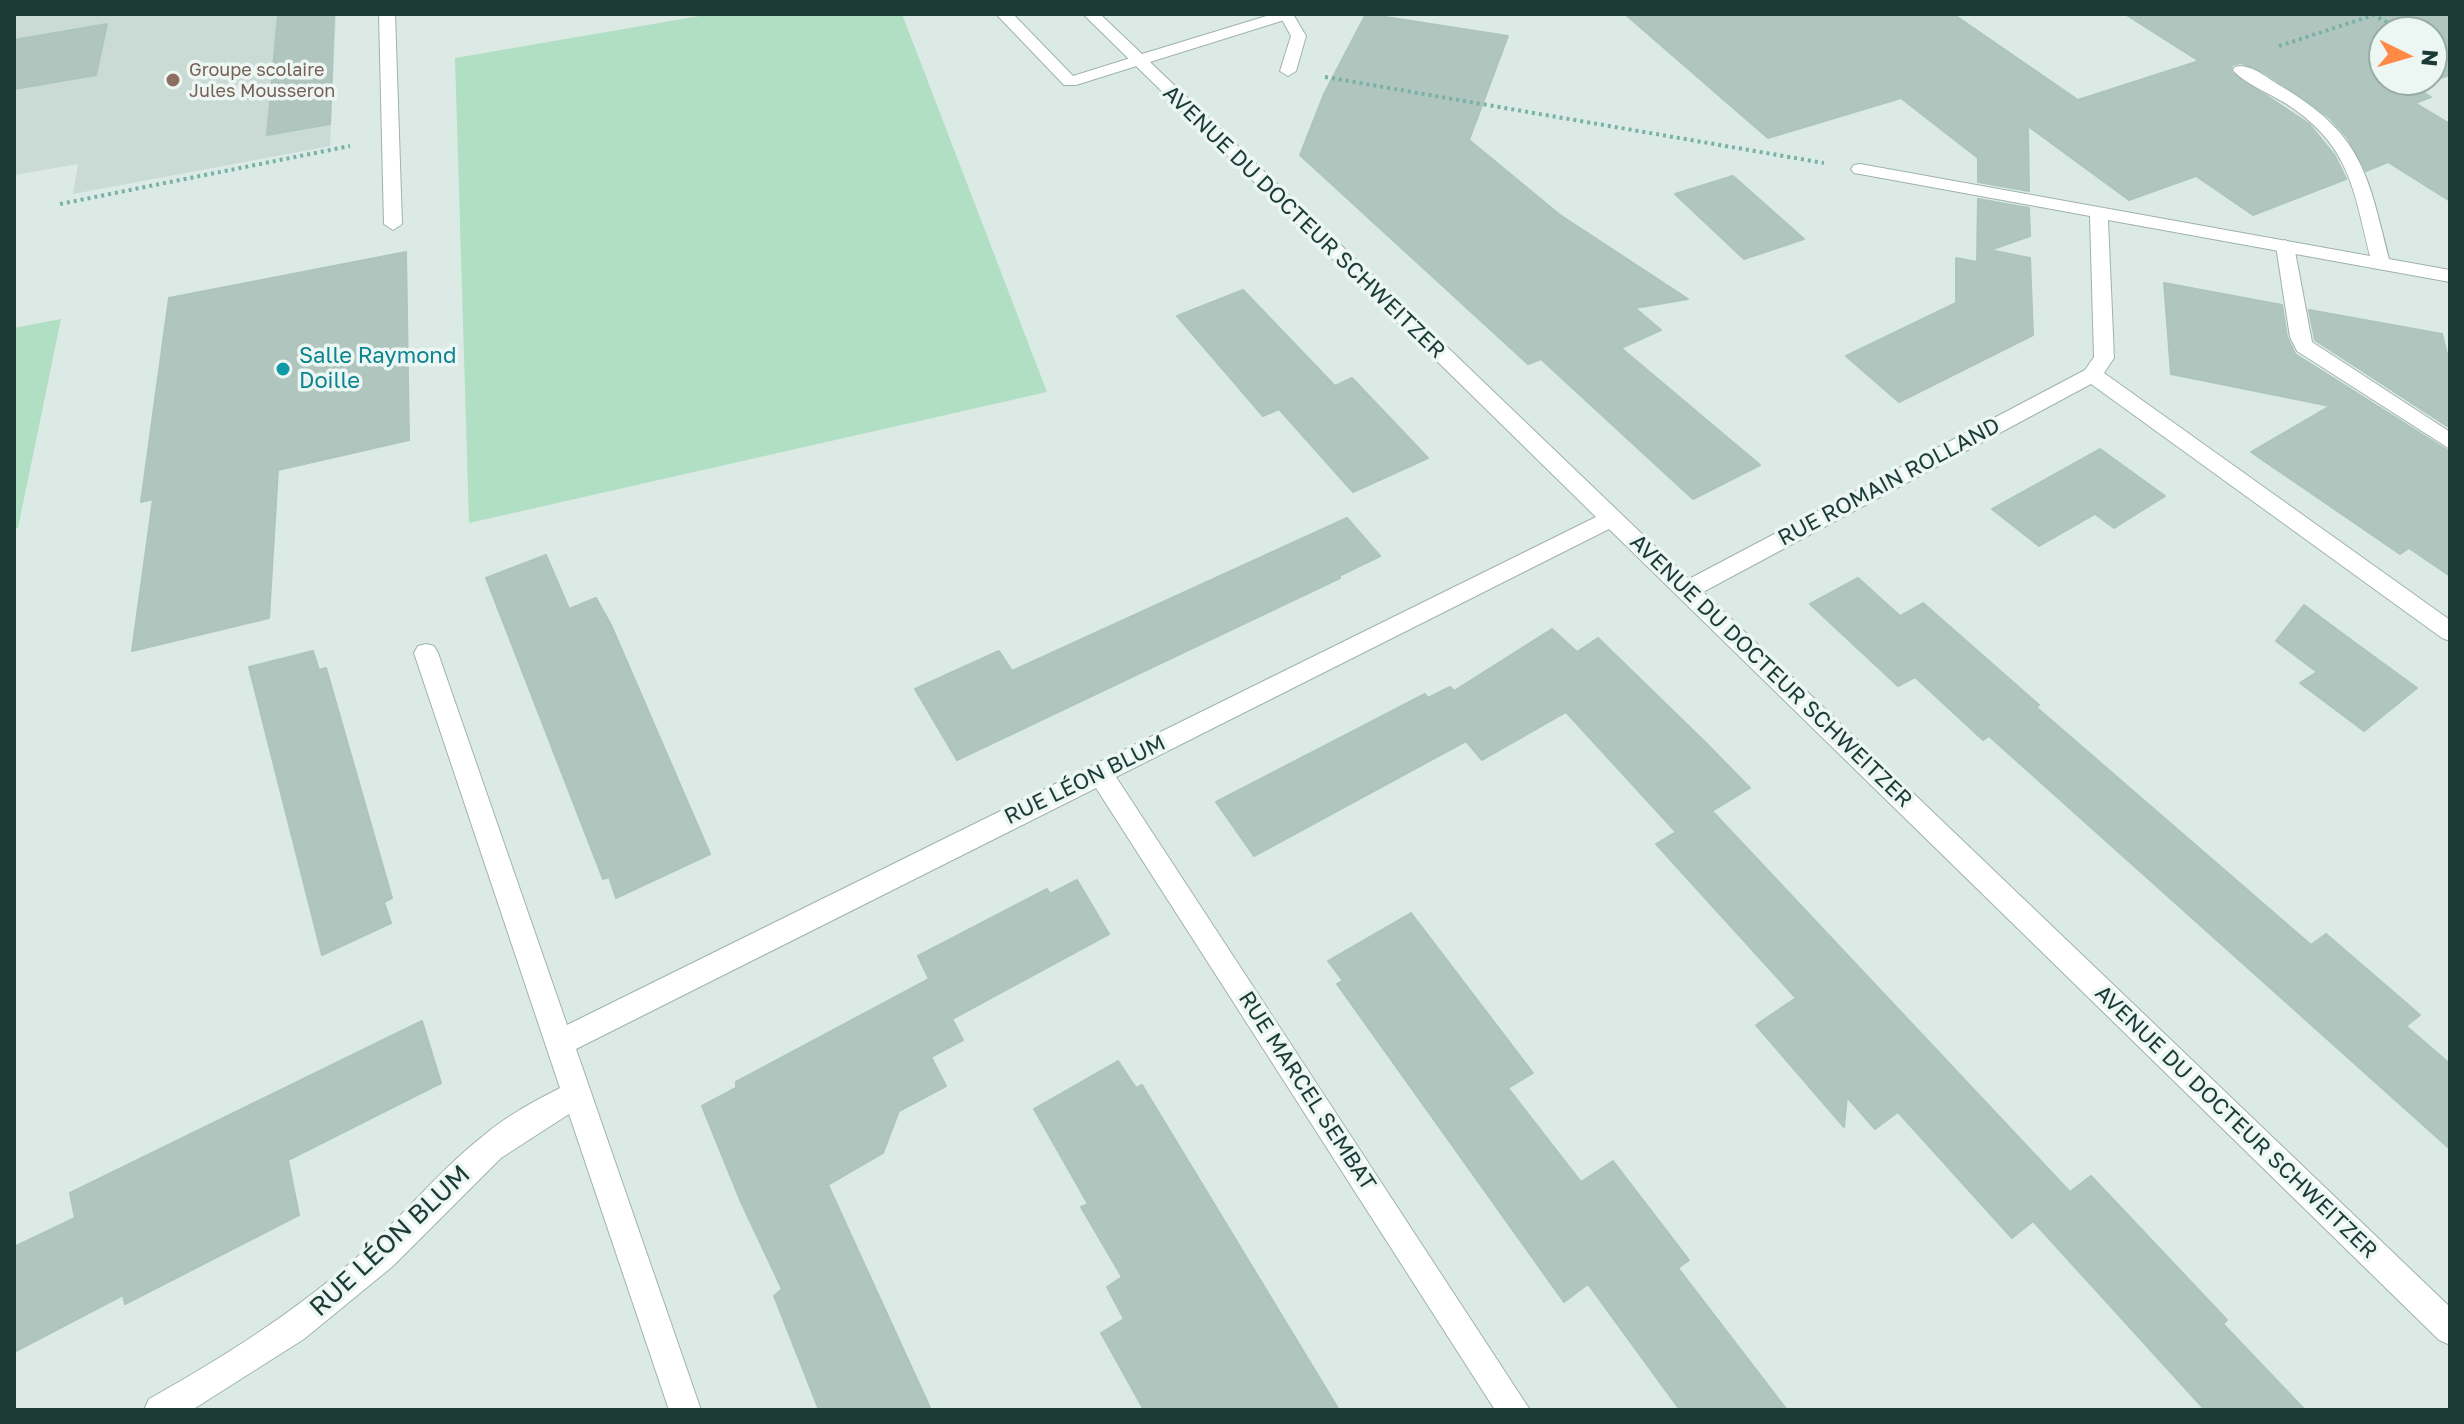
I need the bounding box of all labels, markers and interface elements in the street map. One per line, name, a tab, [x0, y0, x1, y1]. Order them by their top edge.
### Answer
north arrow	[2368, 16, 2448, 96]
text: N	[2416, 48, 2445, 67]
place label: Groupe scolaire Jules Mousseron	[189, 59, 335, 102]
marker: Groupe scolaire Jules Mousseron	[164, 71, 182, 89]
street label: AVENUE DU DOCTEUR SCHWEITZER	[1158, 80, 1450, 364]
place label: Salle Raymond Doille	[299, 343, 456, 394]
marker: Salle Raymond Doille	[274, 360, 292, 378]
street label: RUE ROMAIN ROLLAND	[1773, 412, 2005, 552]
street label: AVENUE DU DOCTEUR SCHWEITZER	[1625, 529, 1917, 813]
street label: RUE LÉON BLUM	[1000, 730, 1170, 830]
street label: AVENUE DU DOCTEUR SCHWEITZER	[2090, 980, 2382, 1264]
street label: RUE MARCEL SEMBAT	[1233, 986, 1381, 1196]
street label: RUE LÉON BLUM	[303, 1159, 477, 1323]

